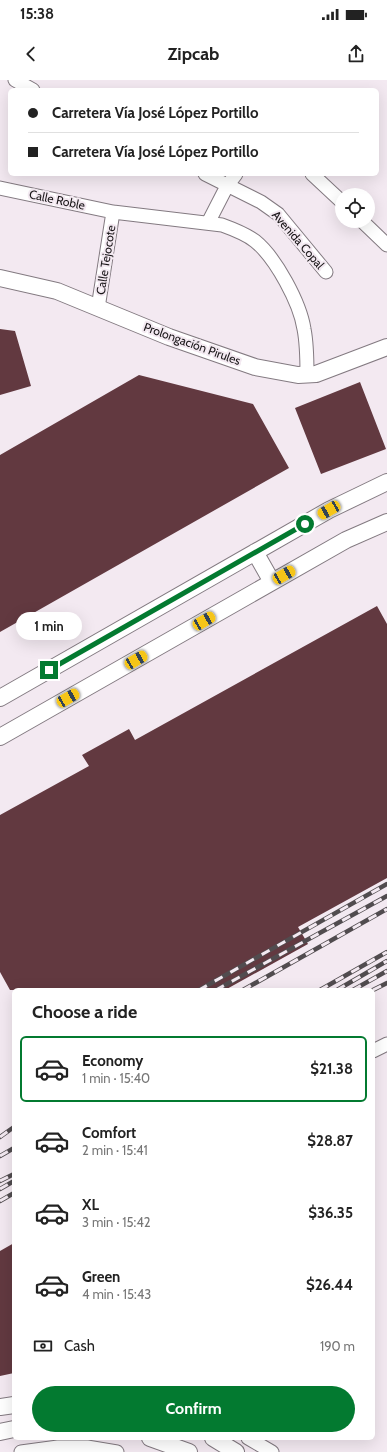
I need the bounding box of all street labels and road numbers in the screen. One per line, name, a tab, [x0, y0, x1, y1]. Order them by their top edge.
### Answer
street label: Calle Roble	[28, 186, 86, 213]
street label: Avenida Copal	[269, 207, 328, 272]
street label: Calle Tejocote	[93, 224, 118, 296]
street label: Prolongación Pirules	[142, 319, 243, 368]

